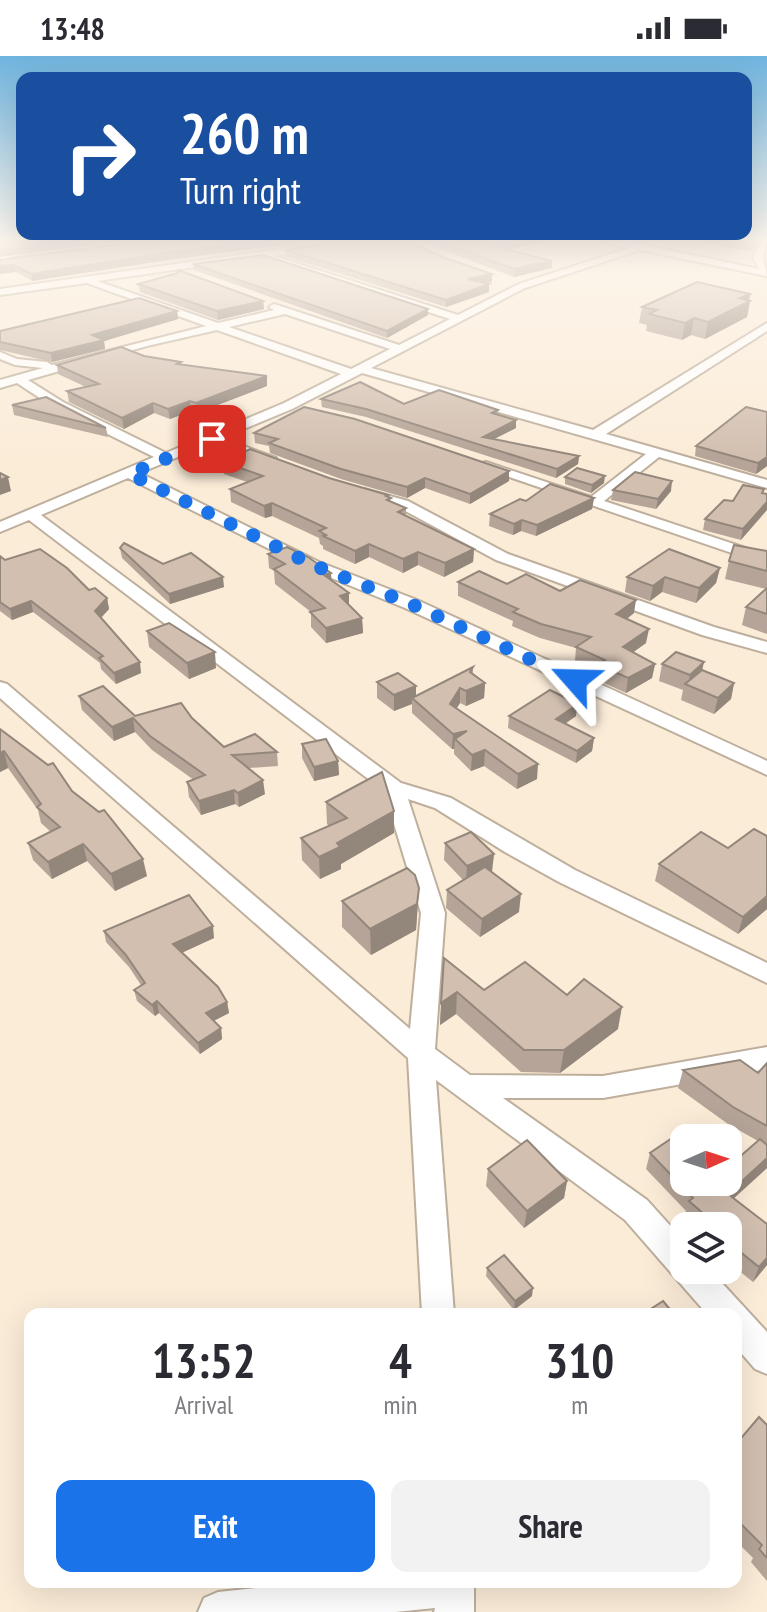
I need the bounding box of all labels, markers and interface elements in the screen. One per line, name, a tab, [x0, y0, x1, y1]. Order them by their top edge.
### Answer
text: 13:48	[40, 9, 105, 48]
text: 260 m	[180, 97, 309, 169]
icon: right	[48, 104, 152, 208]
text: Turn right	[180, 167, 301, 214]
pin	[178, 405, 246, 473]
icon: arrive	[190, 417, 234, 461]
position arrow	[533, 638, 617, 722]
north arrow	[670, 1124, 742, 1196]
map controls	[670, 1124, 742, 1284]
button: layers	[670, 1212, 742, 1284]
text: 13:52	[152, 1329, 256, 1391]
text: 4	[389, 1329, 412, 1391]
text: 310	[545, 1329, 614, 1391]
text: Arrival	[174, 1388, 233, 1421]
text: min	[383, 1388, 417, 1421]
text: m	[571, 1388, 588, 1421]
button: Exit	[56, 1480, 375, 1572]
button: Share	[391, 1480, 710, 1572]

